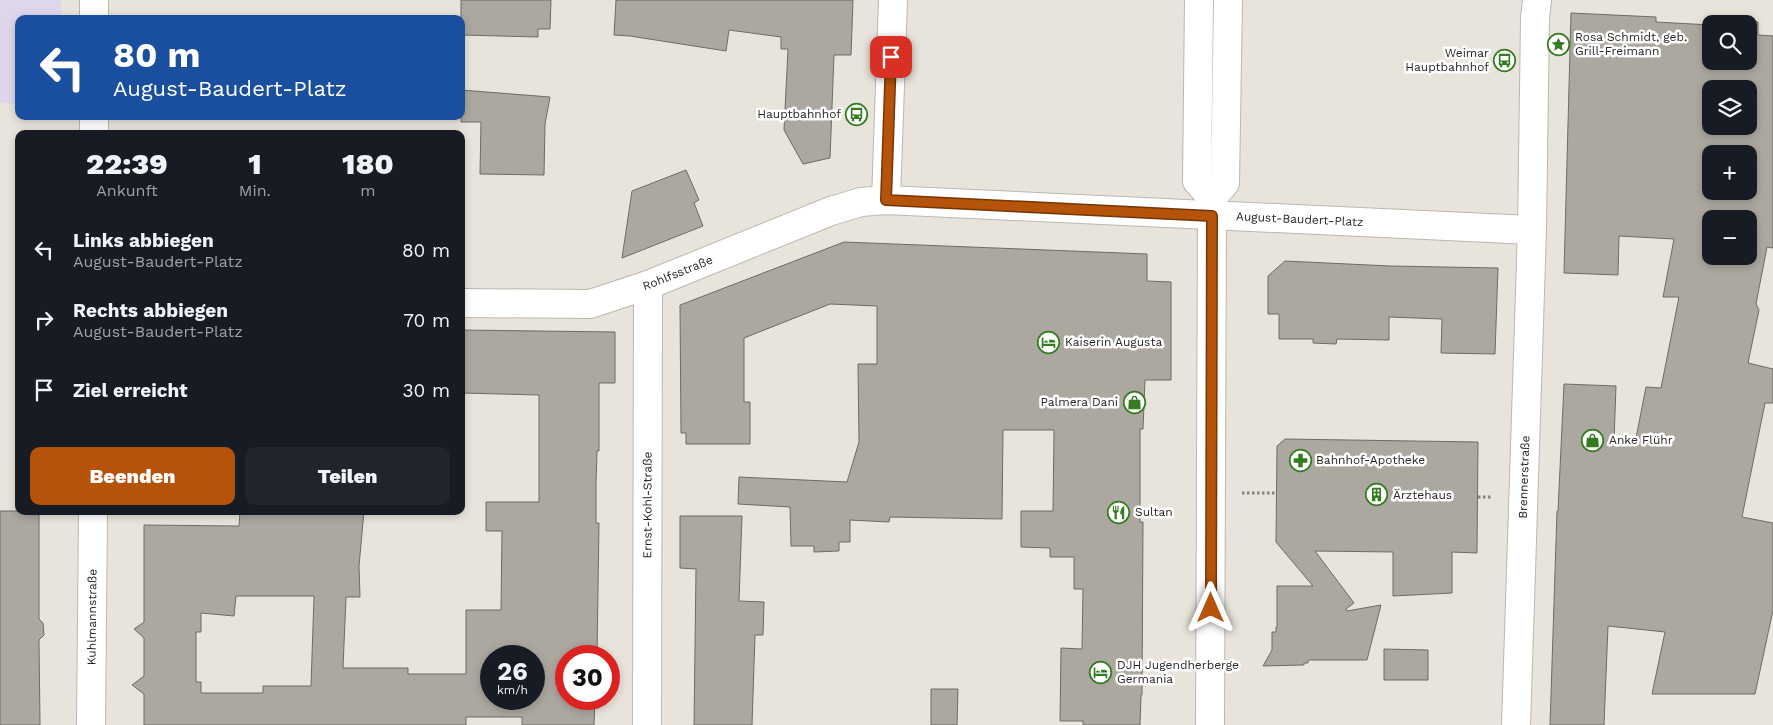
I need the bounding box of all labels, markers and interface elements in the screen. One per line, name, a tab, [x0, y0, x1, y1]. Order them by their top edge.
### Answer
map controls	[1702, 15, 1757, 265]
button: search	[1702, 15, 1757, 70]
place label: Rosa Schmidt, geb. Grill-Freimann	[1575, 30, 1687, 58]
place icon: Rosa Schmidt, geb. Grill-Freimann	[1547, 32, 1571, 56]
text: 80 m	[113, 34, 200, 76]
icon: left	[30, 35, 95, 100]
pin	[870, 36, 912, 78]
icon: arrive	[877, 43, 905, 71]
place label: Weimar Hauptbahnhof	[1405, 46, 1489, 74]
bus stop icon: Weimar Hauptbahnhof	[1493, 48, 1517, 72]
text: August-Baudert-Platz	[113, 76, 346, 101]
button: layers	[1702, 80, 1757, 135]
bus stop icon: Hauptbahnhof	[845, 102, 869, 126]
place label: Hauptbahnhof	[757, 107, 841, 121]
button: +	[1702, 145, 1757, 200]
text: 22:39	[86, 146, 168, 181]
text: 1	[248, 146, 262, 181]
text: 180	[342, 146, 394, 181]
text: Ankunft	[96, 181, 158, 200]
text: Min.	[239, 181, 271, 200]
text: m	[360, 181, 376, 200]
street label: August-Baudert-Platz	[1236, 209, 1364, 229]
button: −	[1702, 210, 1757, 265]
text: Links abbiegen	[73, 229, 214, 252]
icon: left	[30, 236, 58, 264]
text: 80 m	[402, 239, 450, 262]
text: August-Baudert-Platz	[73, 252, 243, 271]
street label: Rohlfsstraße	[641, 253, 715, 293]
text: Rechts abbiegen	[73, 299, 228, 322]
icon: right	[30, 306, 58, 334]
text: 70 m	[403, 309, 450, 332]
text: August-Baudert-Platz	[73, 322, 243, 341]
hotel icon: Kaiserin Augusta	[1037, 330, 1061, 354]
place label: Kaiserin Augusta	[1065, 335, 1162, 349]
icon: arrive	[30, 376, 58, 404]
text: Ziel erreicht	[73, 379, 188, 402]
text: 30 m	[403, 379, 450, 402]
shop icon: Palmera Dani	[1122, 390, 1146, 414]
place label: Palmera Dani	[1040, 395, 1118, 409]
shop icon: Anke Flühr	[1581, 428, 1605, 452]
place label: Anke Flühr	[1609, 433, 1673, 447]
street label: Brennerstraße	[1516, 435, 1532, 519]
button: Beenden	[30, 447, 235, 505]
button: Teilen	[245, 447, 450, 505]
pharmacy icon: Bahnhof-Apotheke	[1288, 448, 1312, 472]
street label: Ernst-Kohl-Straße	[640, 451, 655, 559]
place label: Bahnhof-Apotheke	[1316, 453, 1425, 467]
building icon: Ärztehaus	[1365, 483, 1389, 507]
place label: Ärztehaus	[1393, 488, 1452, 502]
restaurant icon: Sultan	[1107, 500, 1131, 524]
place label: Sultan	[1135, 505, 1173, 519]
street label: Kuhlmannstraße	[85, 569, 99, 665]
position arrow	[1184, 581, 1236, 633]
speed limit sign: 30	[555, 645, 620, 710]
text: 26	[497, 657, 528, 686]
place label: DJH Jugendherberge Germania	[1117, 658, 1239, 686]
hotel icon: DJH Jugendherberge Germania	[1089, 660, 1113, 684]
text: km/h	[497, 683, 528, 697]

